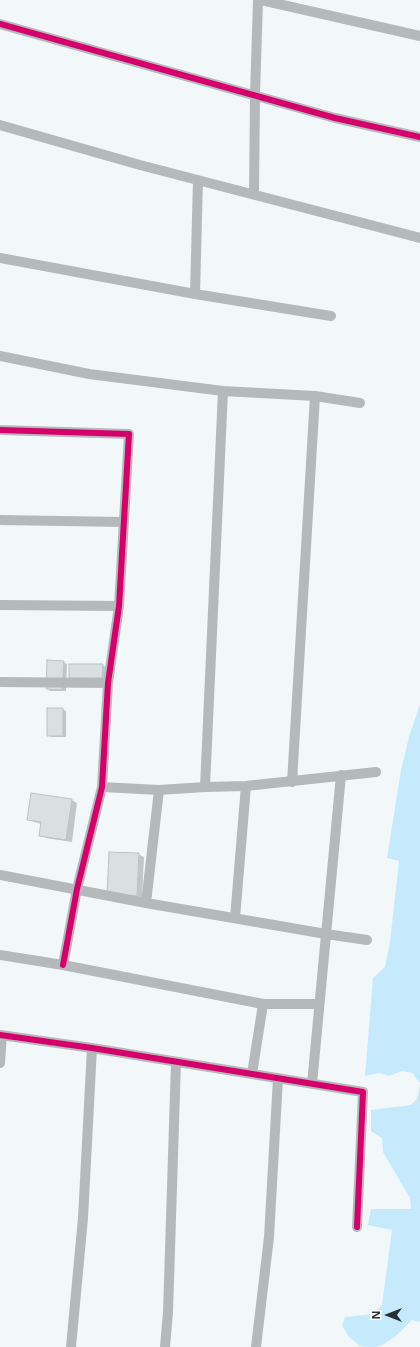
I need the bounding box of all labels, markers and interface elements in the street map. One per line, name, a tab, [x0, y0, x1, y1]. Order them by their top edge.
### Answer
north arrow	[368, 1295, 408, 1335]
text: N	[368, 1311, 383, 1319]

